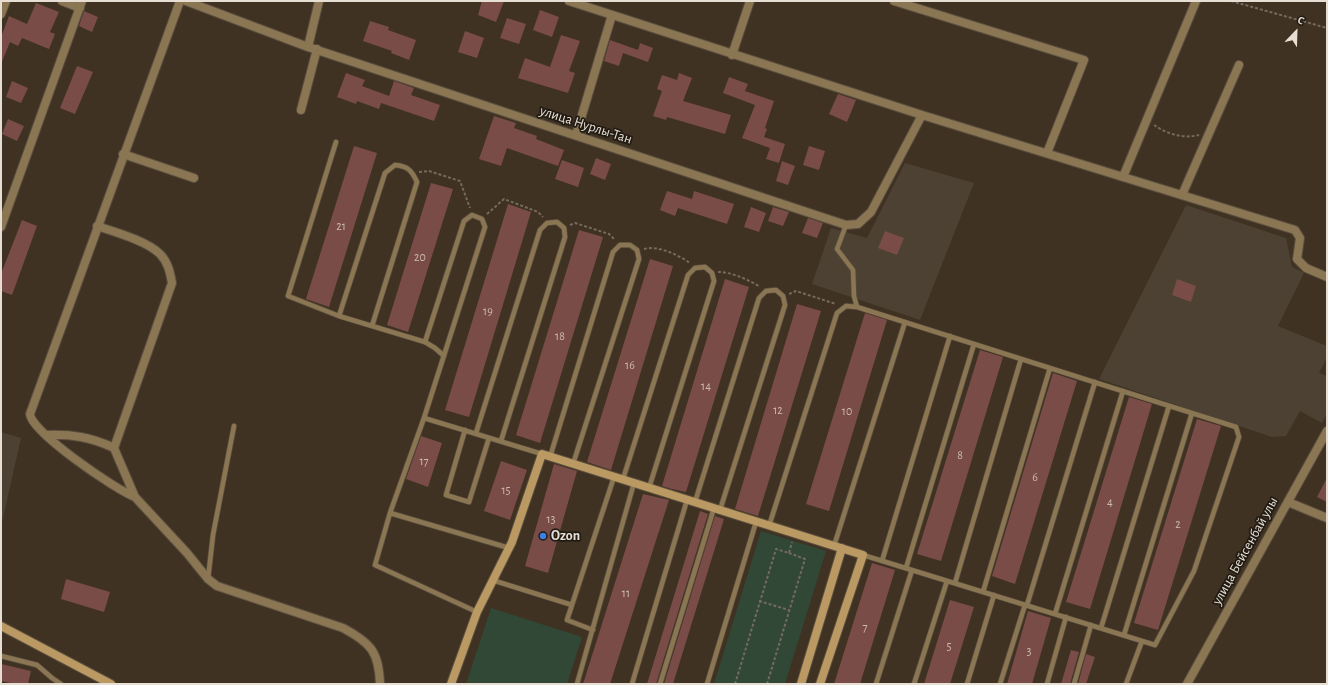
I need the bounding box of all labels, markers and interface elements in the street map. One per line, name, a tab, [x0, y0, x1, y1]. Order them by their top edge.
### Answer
north arrow	[1276, 12, 1316, 52]
text: С	[1296, 14, 1306, 27]
street label: улица Нурлы-Тан	[538, 102, 634, 148]
house number: 21	[336, 219, 346, 233]
house number: 20	[414, 250, 426, 264]
house number: 19	[483, 304, 493, 318]
house number: 18	[555, 329, 565, 343]
house number: 16	[625, 358, 635, 372]
house number: 14	[701, 379, 711, 393]
house number: 12	[773, 403, 783, 417]
house number: 10	[842, 404, 852, 418]
house number: 8	[957, 448, 963, 462]
house number: 17	[419, 454, 429, 468]
house number: 6	[1032, 470, 1038, 484]
house number: 15	[501, 483, 511, 497]
street label: улица Бейсенбай улы	[1208, 494, 1282, 608]
house number: 4	[1107, 495, 1113, 509]
house number: 13	[546, 512, 556, 526]
house number: 2	[1175, 517, 1181, 531]
place label: Ozon	[551, 528, 580, 544]
marker: Ozon	[538, 531, 548, 541]
house number: 11	[622, 586, 630, 600]
house number: 7	[862, 620, 868, 634]
house number: 5	[946, 639, 952, 653]
house number: 3	[1027, 644, 1031, 658]

